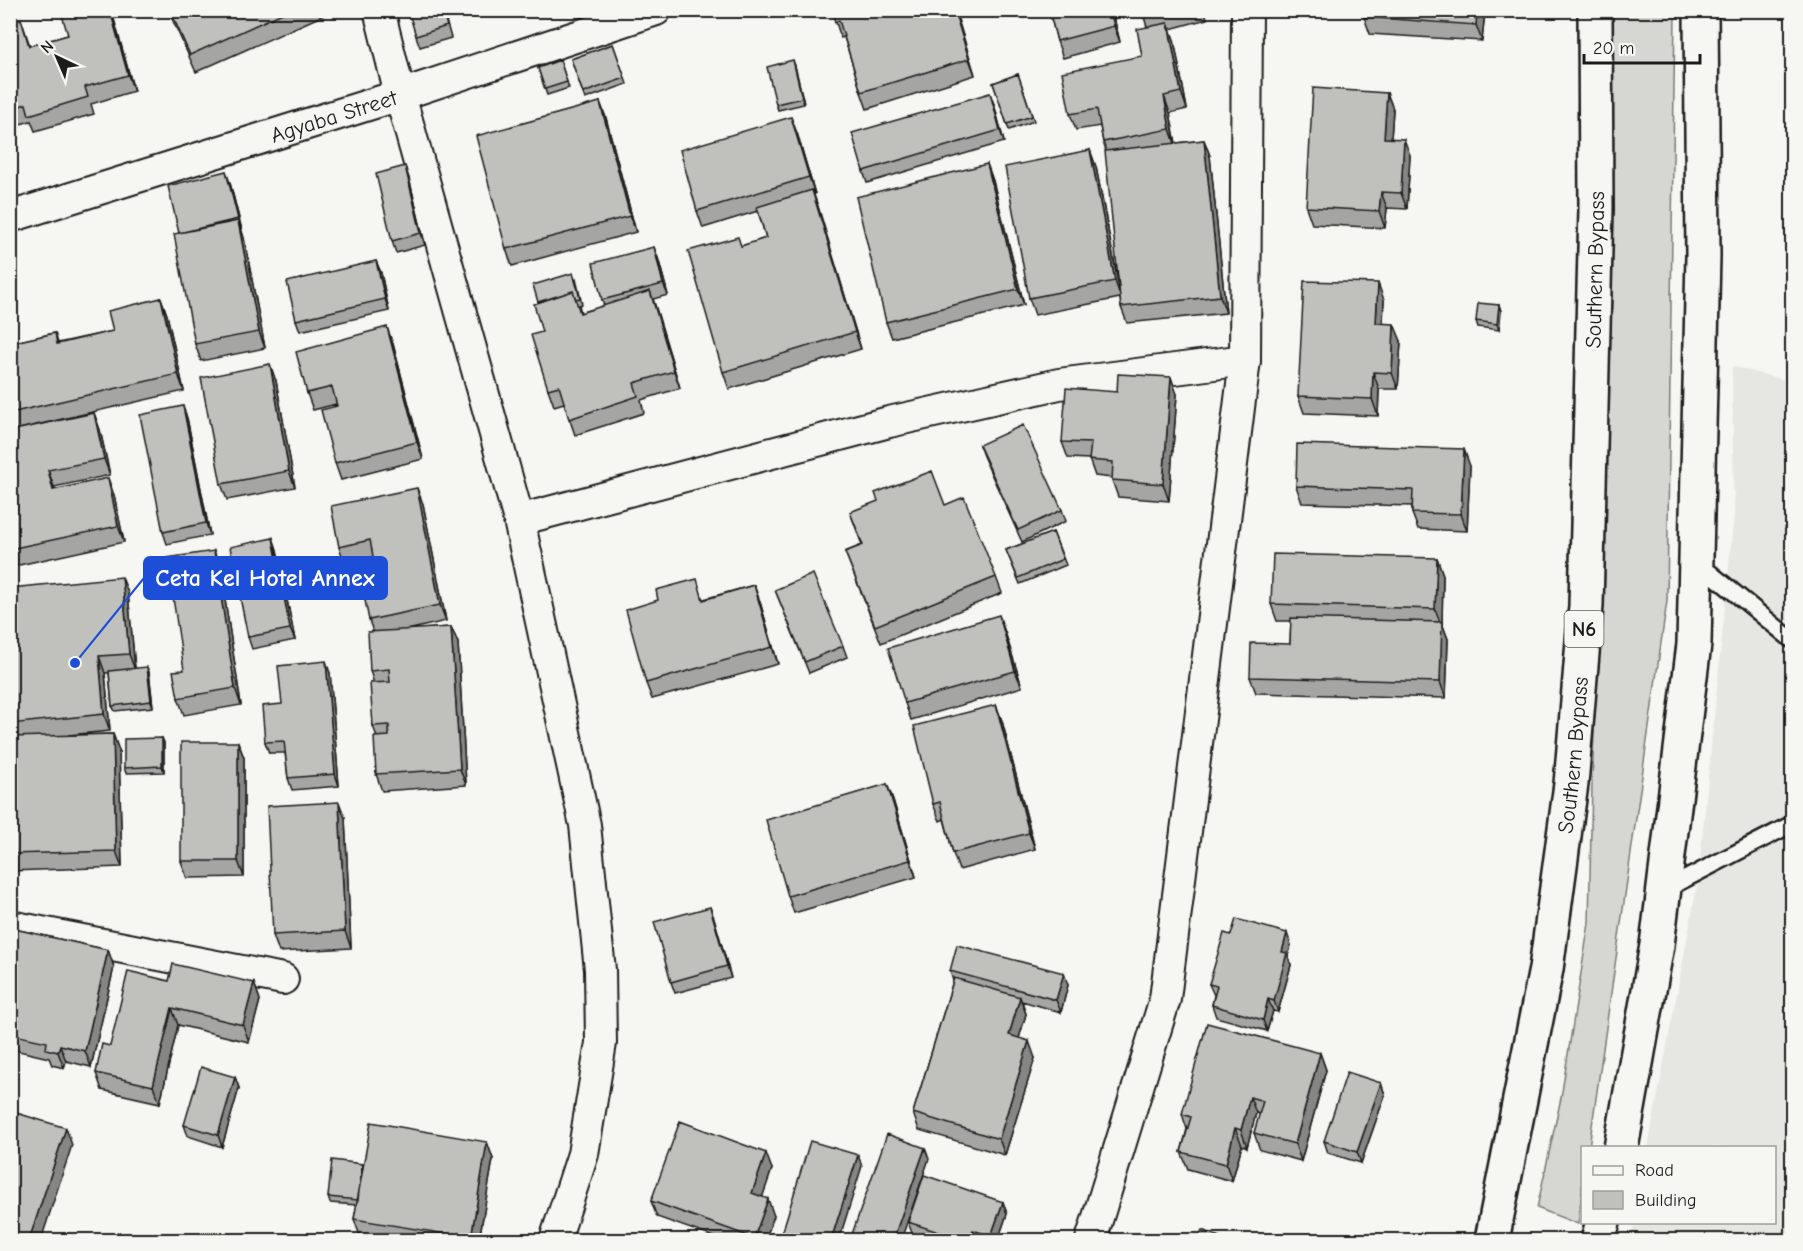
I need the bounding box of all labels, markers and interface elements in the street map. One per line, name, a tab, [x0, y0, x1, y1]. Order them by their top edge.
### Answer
north arrow	[27, 27, 87, 87]
scale bar	[1584, 27, 1700, 65]
text: N	[37, 37, 57, 57]
text: 20 m	[1593, 38, 1634, 59]
street label: Agyaba Street	[267, 85, 401, 149]
street label: Southern Bypass	[1580, 191, 1610, 349]
callout: Ceta Kel Hotel Annex	[144, 557, 387, 599]
text: Ceta Kel Hotel Annex	[155, 564, 375, 592]
road number: N6	[1564, 611, 1604, 647]
street label: Southern Bypass	[1552, 676, 1594, 835]
legend	[1581, 1146, 1776, 1224]
text: Road	[1635, 1160, 1674, 1181]
text: Building	[1635, 1190, 1697, 1211]

